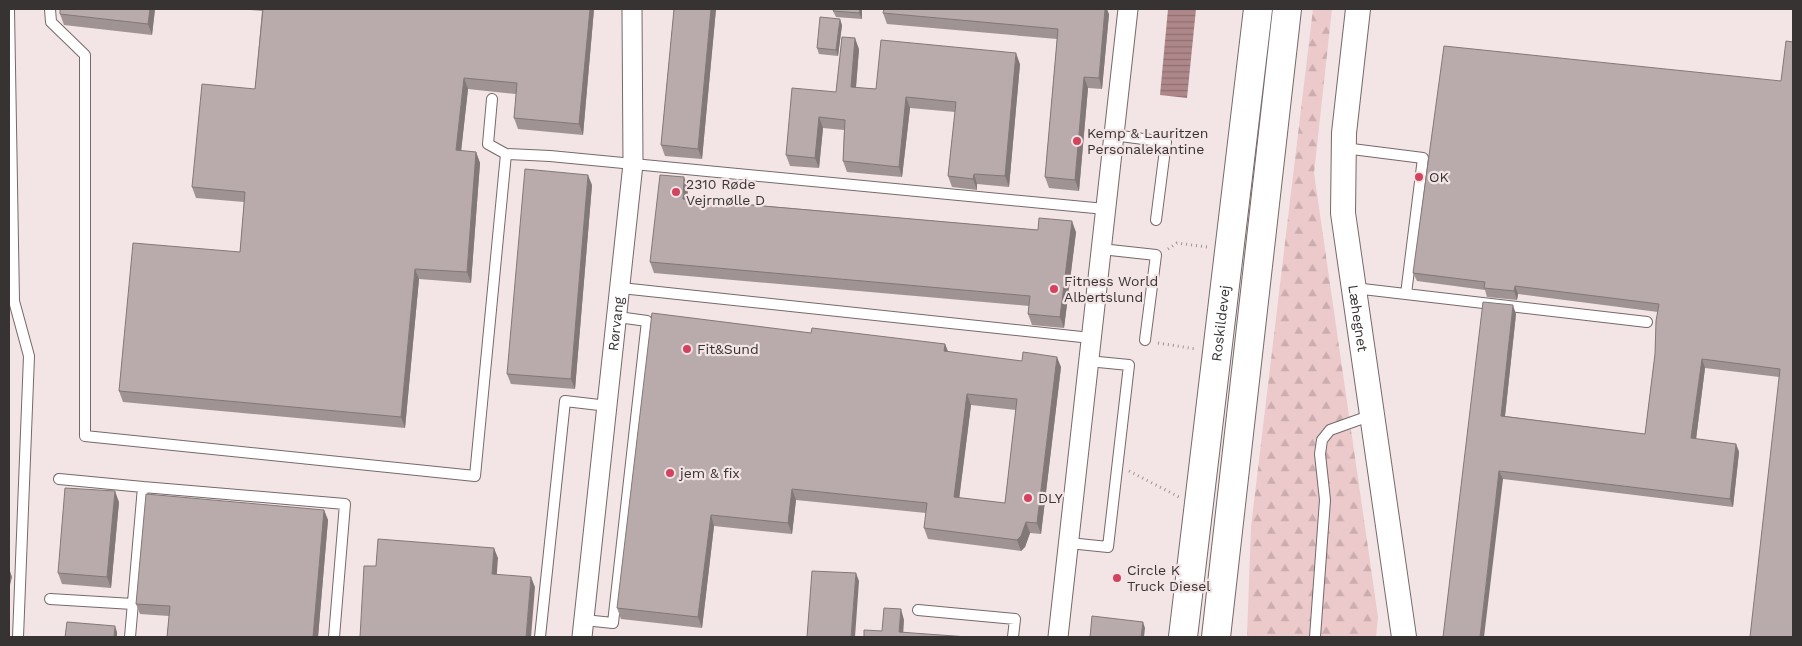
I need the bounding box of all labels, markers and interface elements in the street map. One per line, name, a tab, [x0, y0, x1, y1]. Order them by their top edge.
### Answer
place label: Kemp & Lauritzen Personalekantine	[1087, 125, 1208, 157]
marker: Kemp & Lauritzen Personalekantine	[1071, 135, 1083, 147]
place label: OK	[1429, 169, 1449, 185]
marker: OK	[1413, 171, 1425, 183]
place label: 2310 Røde Vejrmølle D	[686, 176, 765, 208]
marker: 2310 Røde Vejrmølle D	[670, 186, 682, 198]
place label: Fitness World Albertslund	[1064, 273, 1158, 305]
marker: Fitness World Albertslund	[1048, 283, 1060, 295]
street label: Roskildevej	[1208, 284, 1233, 362]
street label: Læhegnet	[1345, 284, 1371, 353]
street label: Rørvang	[605, 295, 627, 352]
place label: Fit&Sund	[697, 341, 759, 357]
marker: Fit&Sund	[681, 343, 693, 355]
place label: jem & fix	[678, 465, 740, 481]
marker: jem & fix	[664, 467, 676, 479]
place label: DLY	[1038, 490, 1063, 506]
marker: DLY	[1022, 492, 1034, 504]
place label: Circle K Truck Diesel	[1127, 562, 1211, 594]
marker: Circle K Truck Diesel	[1111, 572, 1123, 584]

